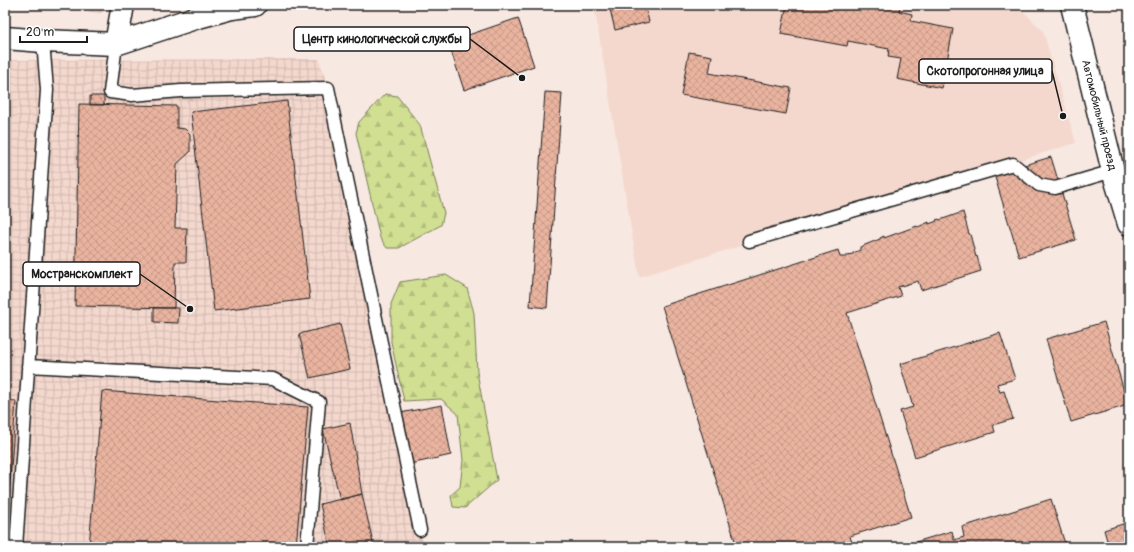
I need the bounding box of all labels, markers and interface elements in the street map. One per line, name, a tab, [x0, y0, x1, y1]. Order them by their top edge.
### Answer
scale bar	[20, 18, 87, 44]
text: 20 m	[26, 25, 55, 40]
callout: Центр кинологической службы	[294, 27, 470, 51]
text: Центр кинологической службы	[302, 32, 462, 47]
street label: Автомобильный проезд	[1079, 58, 1119, 172]
callout: Скотопрогонная улица	[919, 59, 1052, 83]
text: Скотопрогонная улица	[927, 64, 1044, 79]
callout: Мостранскомплект	[23, 262, 140, 286]
text: Мостранскомплект	[31, 267, 134, 282]

